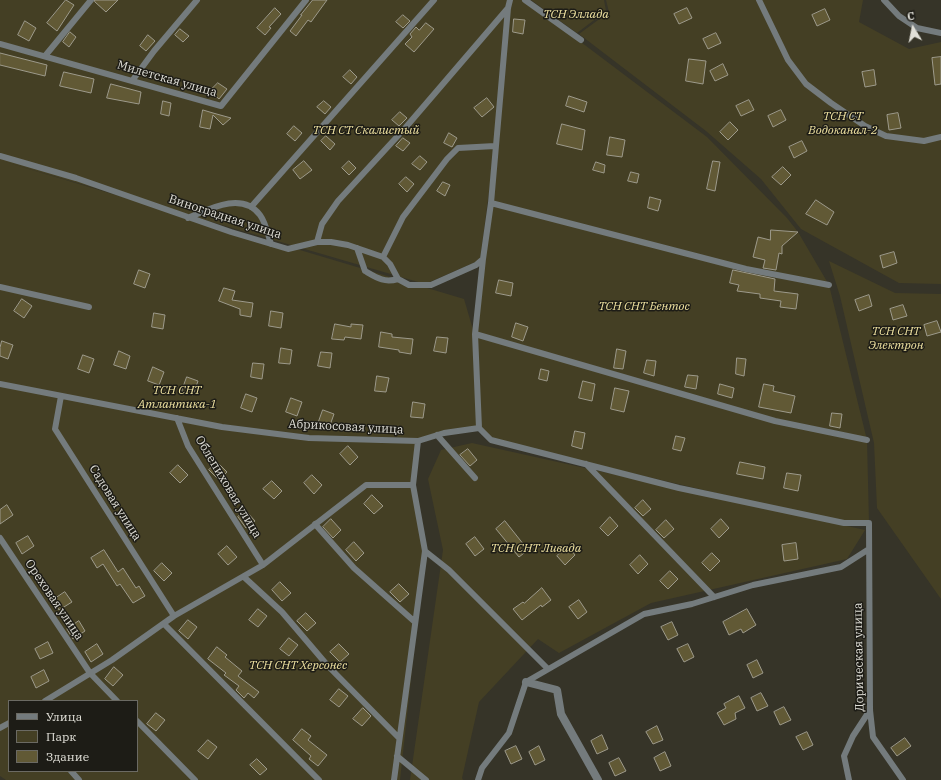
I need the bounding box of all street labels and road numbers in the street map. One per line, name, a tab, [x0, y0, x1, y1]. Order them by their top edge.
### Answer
street label: Милетская улица	[115, 58, 219, 100]
street label: Виноградная улица	[167, 192, 283, 242]
street label: Абрикосовая улица	[288, 417, 404, 437]
street label: Облепиховая улица	[192, 433, 264, 541]
street label: Садовая улица	[86, 462, 144, 544]
street label: Ореховая улица	[22, 557, 86, 643]
street label: Дорическая улица	[851, 602, 867, 712]

